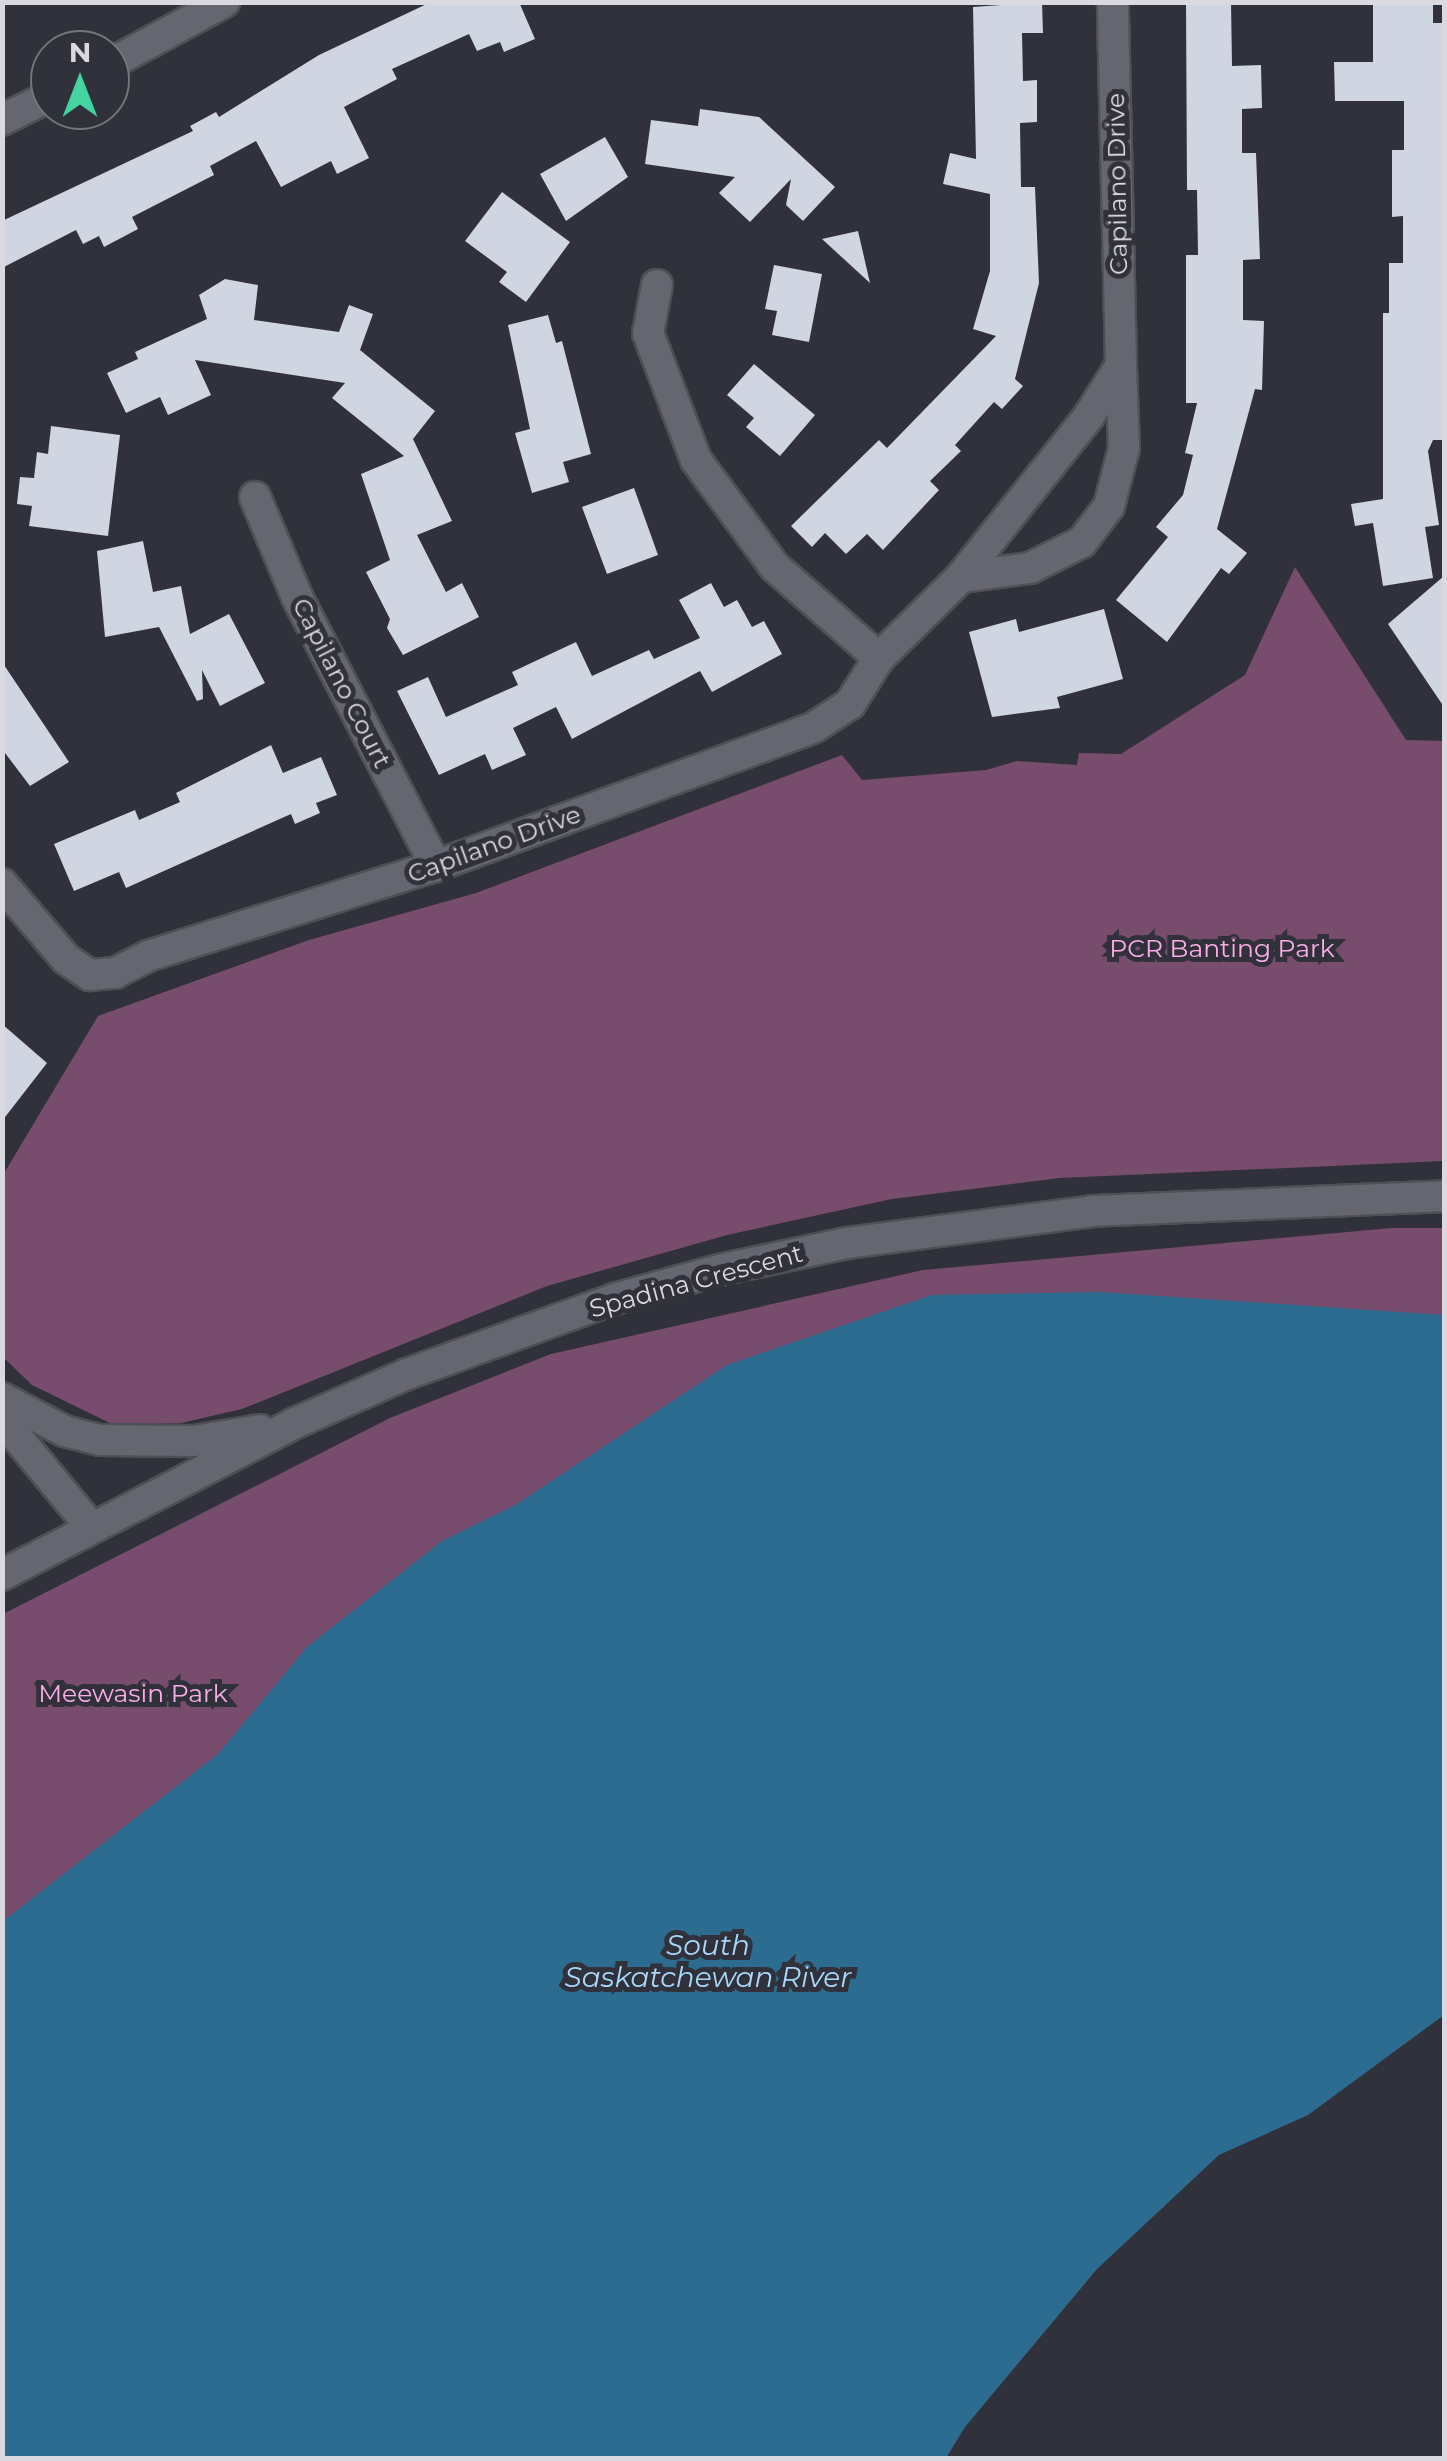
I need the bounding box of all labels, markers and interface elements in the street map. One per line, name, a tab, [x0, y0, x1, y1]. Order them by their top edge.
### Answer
north arrow	[30, 30, 130, 130]
text: N	[69, 35, 91, 69]
street label: Capilano Drive	[1100, 93, 1134, 275]
street label: Capilano Court	[286, 593, 398, 773]
street label: Capilano Drive	[403, 799, 585, 889]
park label: PCR Banting Park	[1109, 933, 1335, 963]
street label: Spadina Crescent	[586, 1238, 806, 1324]
park label: Meewasin Park	[38, 1678, 228, 1708]
water label: South Saskatchewan River	[565, 1928, 851, 1994]

